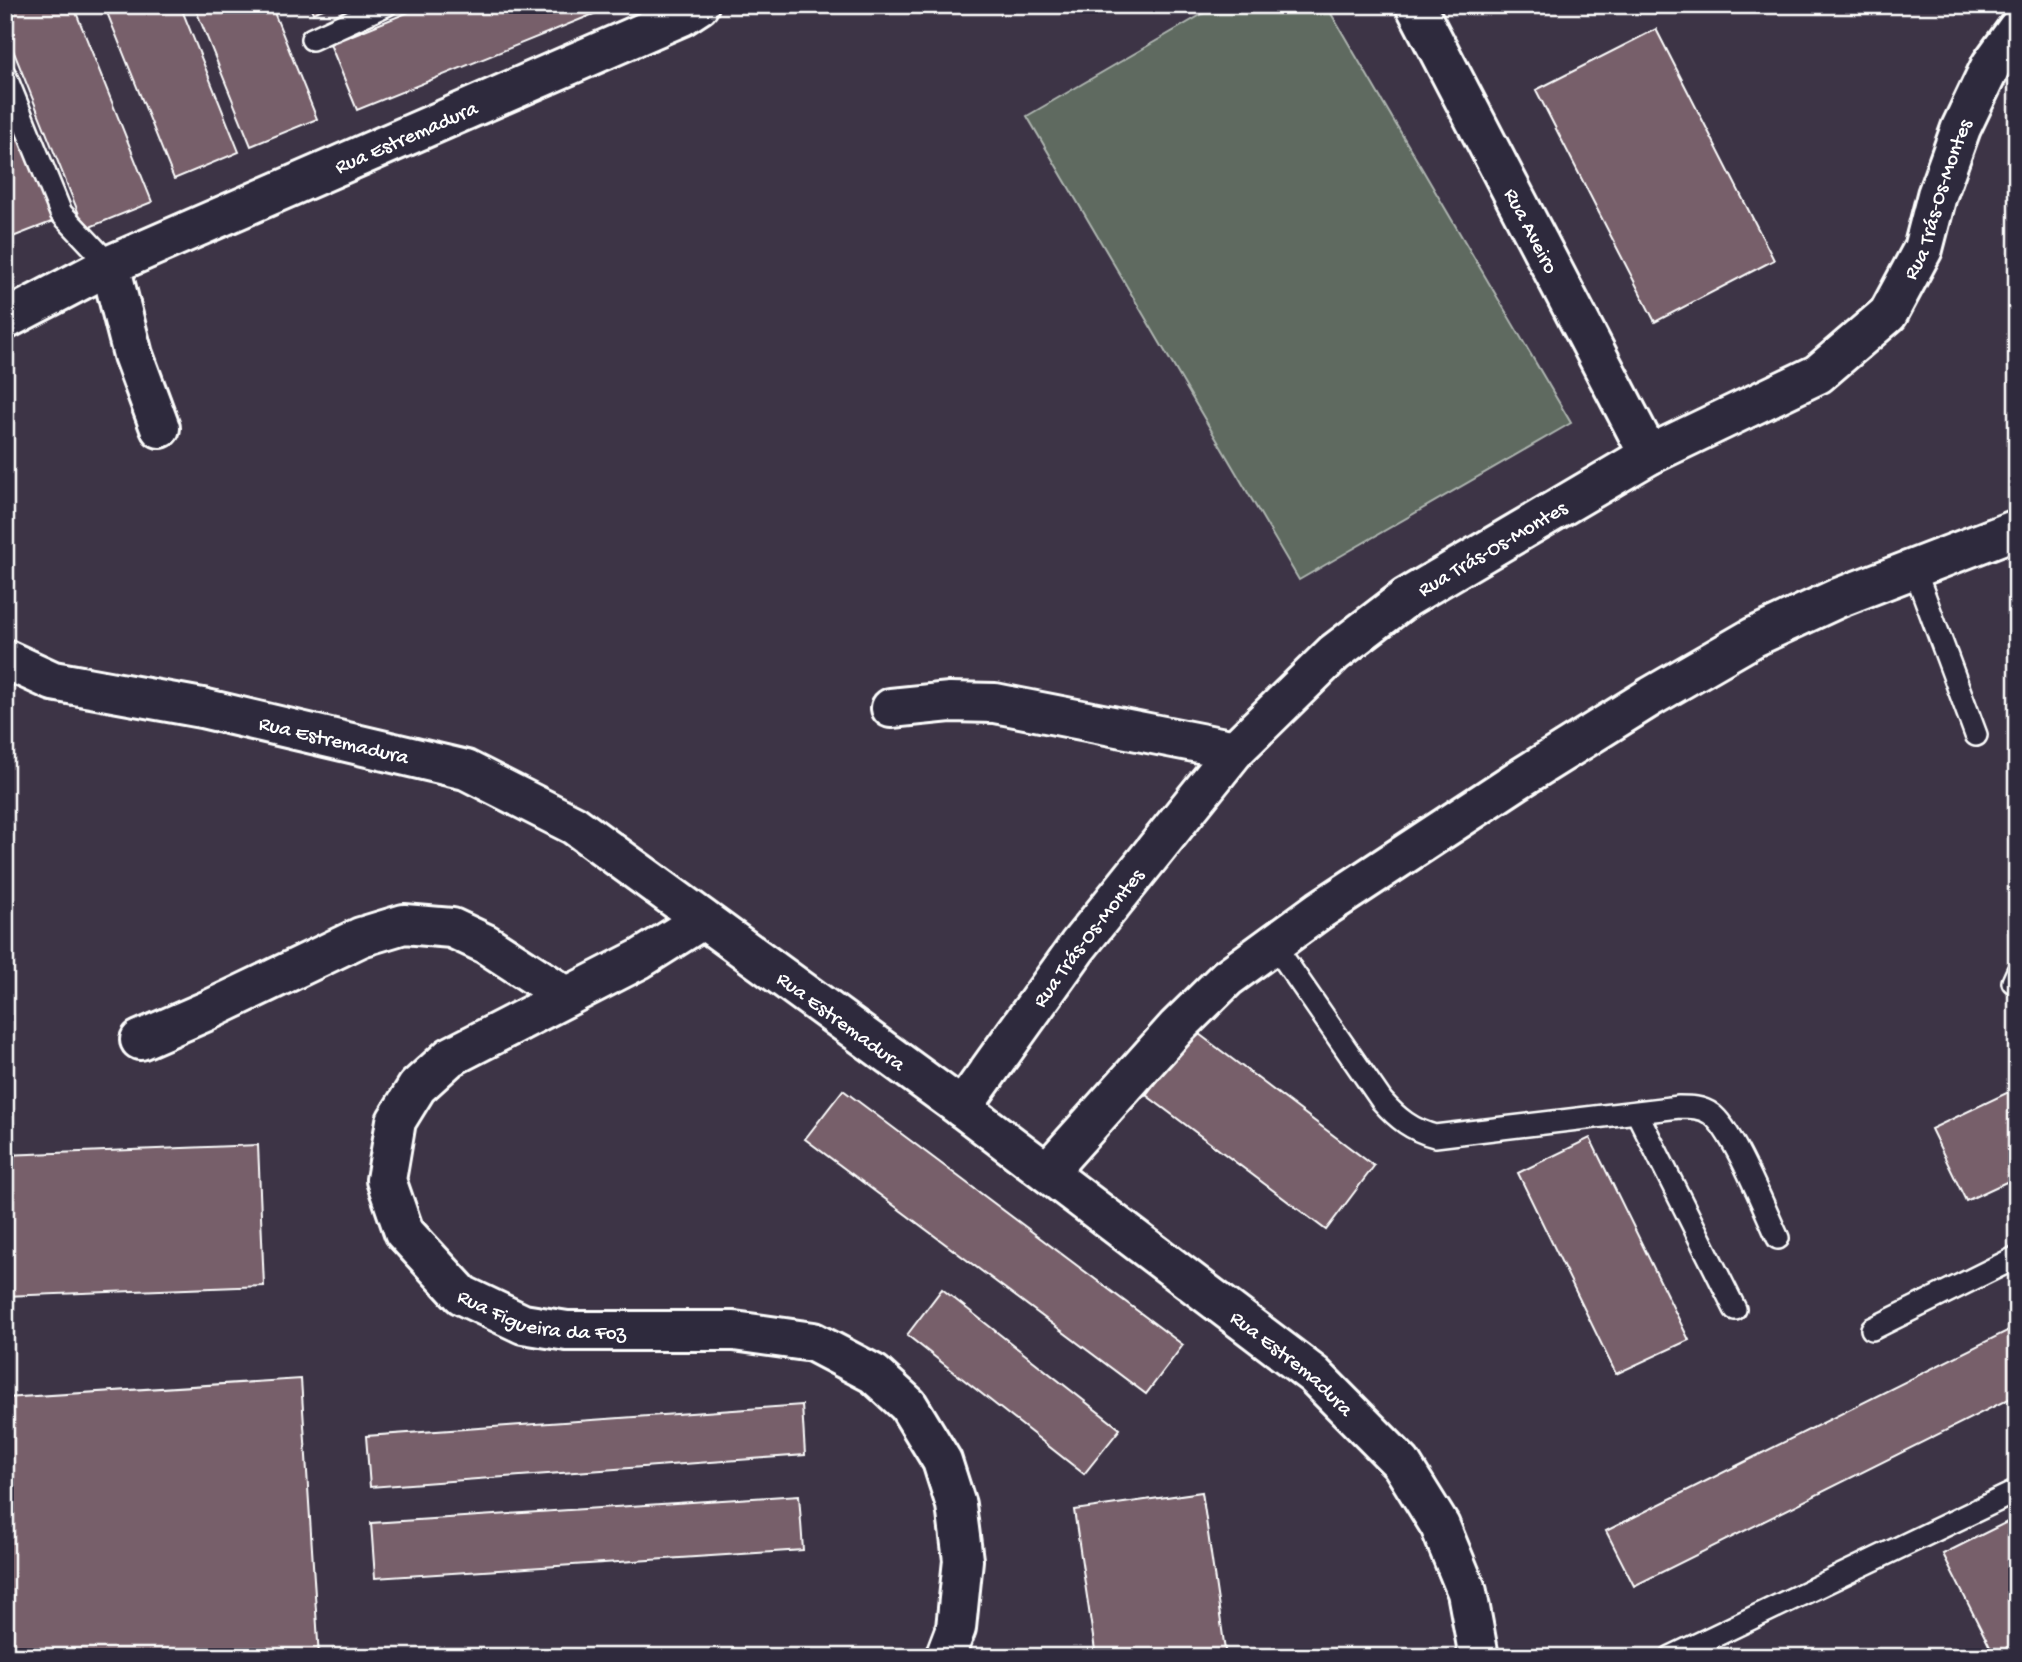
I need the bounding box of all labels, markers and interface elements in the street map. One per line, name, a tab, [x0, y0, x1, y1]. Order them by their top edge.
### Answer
street label: Rua Estremadura	[332, 97, 483, 182]
street label: Rua Trás-Os-Montes	[1900, 114, 1980, 285]
street label: Rua Aveiro	[1497, 185, 1562, 279]
street label: Rua Trás-Os-Montes	[1414, 496, 1574, 604]
street label: Rua Estremadura	[256, 713, 412, 772]
street label: Rua Trás-Os-Montes	[1029, 864, 1152, 1014]
street label: Rua Estremadura	[770, 968, 910, 1079]
street label: Rua Figueira da Foz	[452, 1286, 627, 1347]
street label: Rua Estremadura	[1224, 1307, 1358, 1424]

